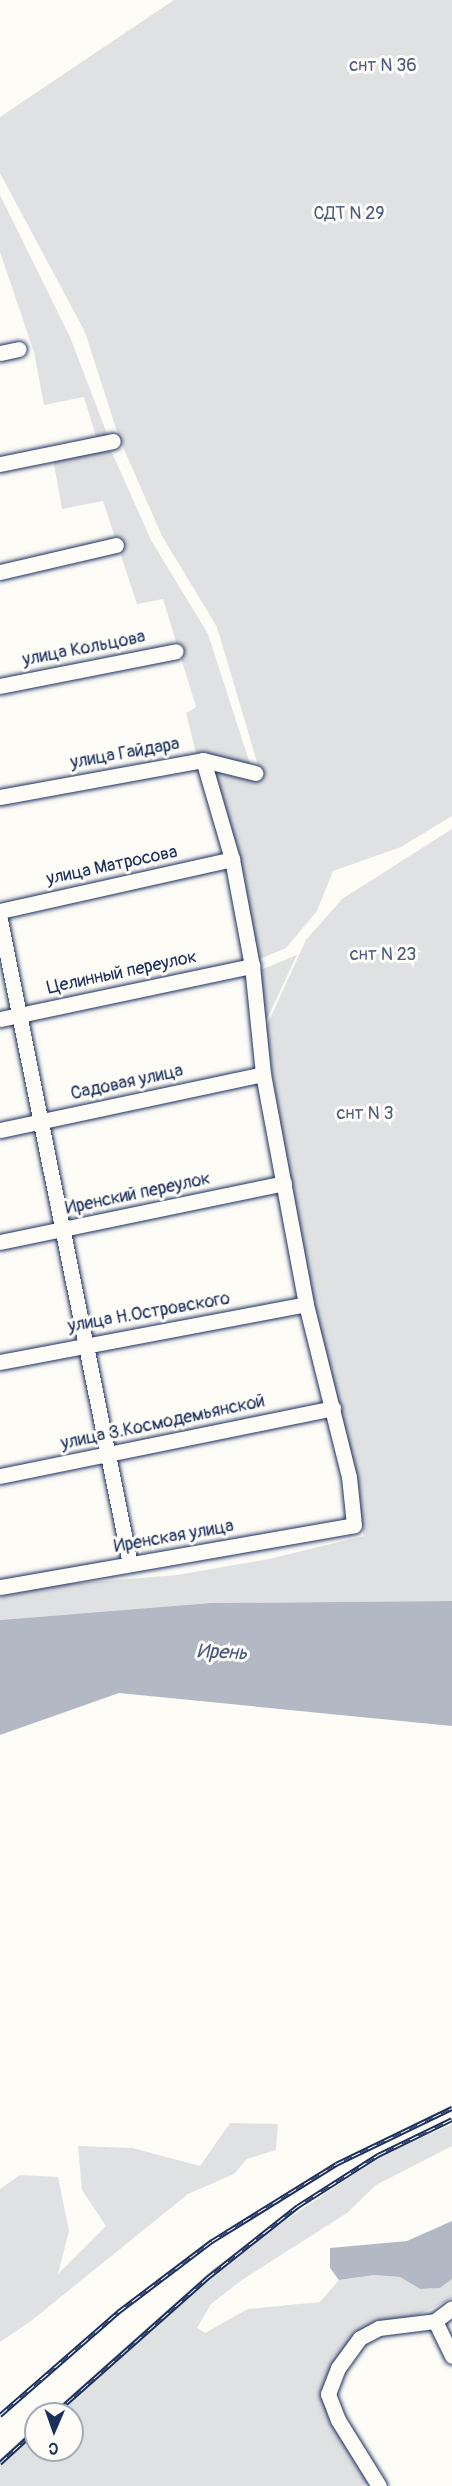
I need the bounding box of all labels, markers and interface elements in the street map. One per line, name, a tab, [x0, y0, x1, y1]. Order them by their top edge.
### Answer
park label: снт N 36	[349, 55, 417, 77]
park label: СДТ N 29	[313, 203, 385, 225]
street label: улица Кольцова	[21, 627, 147, 671]
street label: улица Гайдара	[69, 734, 181, 774]
street label: улица Матросова	[45, 842, 179, 890]
park label: снт N 23	[350, 944, 416, 966]
street label: Целинный переулок	[45, 947, 199, 999]
street label: Садовая улица	[69, 1061, 185, 1105]
park label: снт N 3	[336, 1103, 394, 1125]
street label: Иренский переулок	[64, 1168, 212, 1220]
street label: улица Н.Островского	[66, 1288, 232, 1338]
street label: улица З.Космодемьянской	[59, 1391, 267, 1455]
street label: Иренская улица	[112, 1516, 236, 1558]
water label: Ирень	[196, 1639, 248, 1665]
north arrow	[24, 2402, 84, 2462]
text: С	[48, 2438, 59, 2458]

